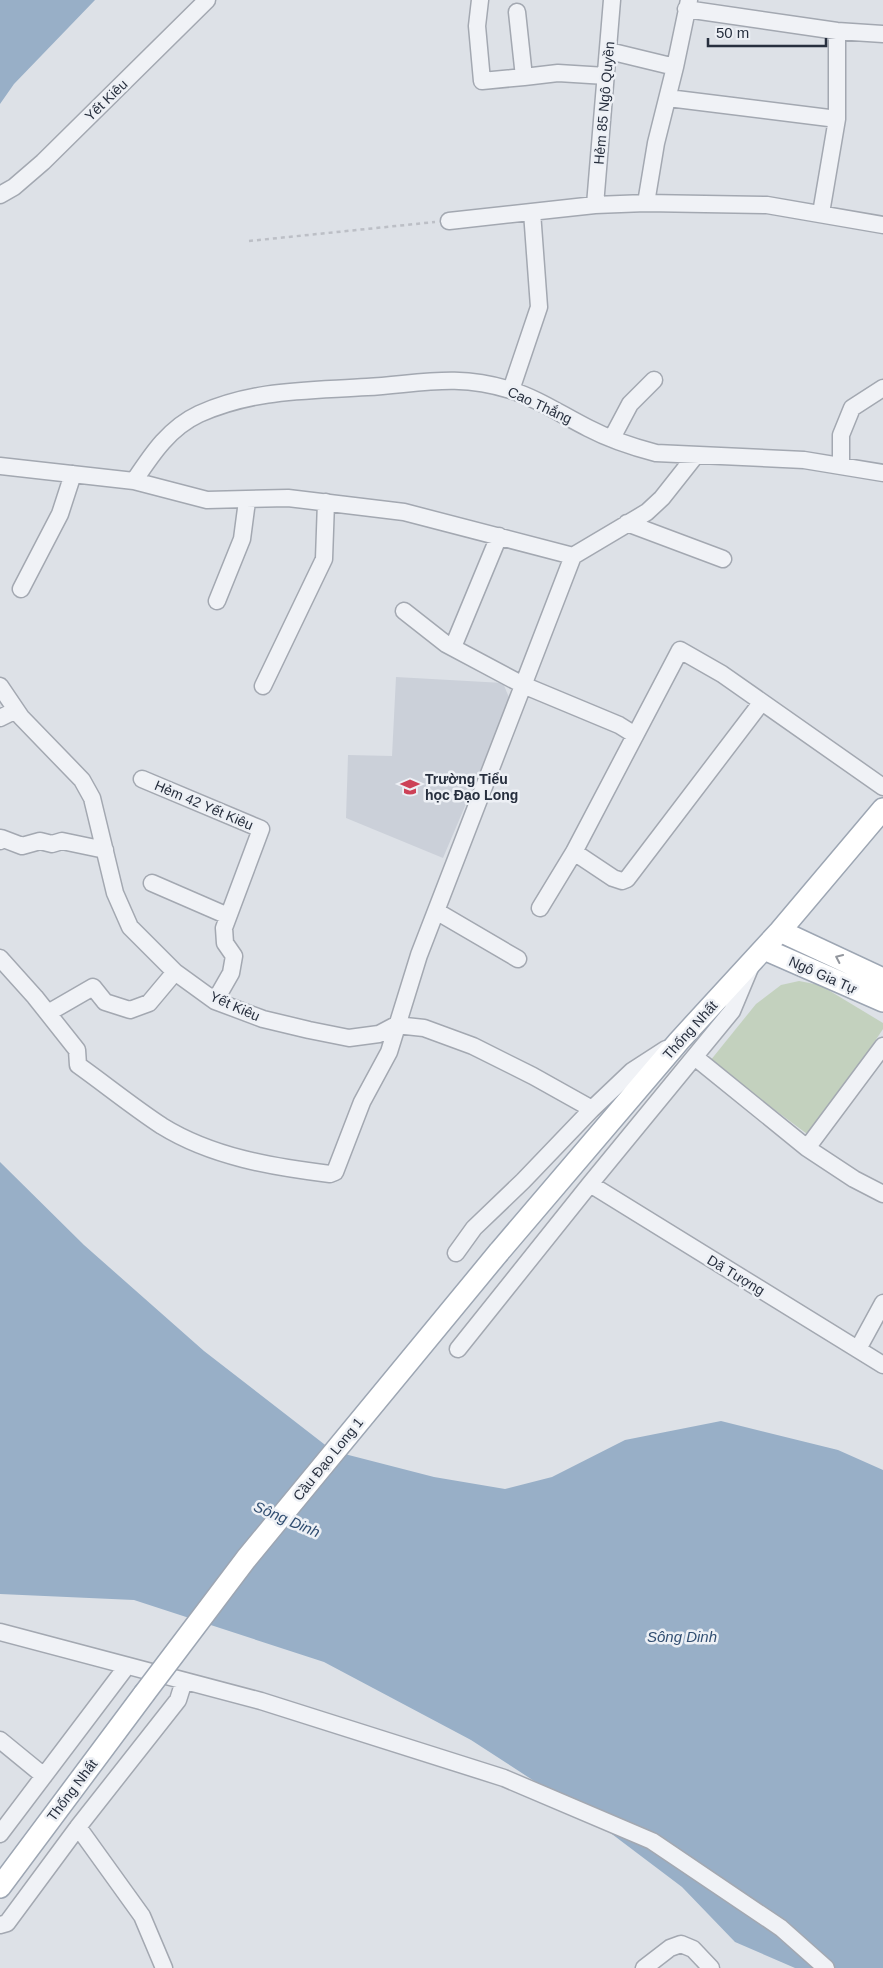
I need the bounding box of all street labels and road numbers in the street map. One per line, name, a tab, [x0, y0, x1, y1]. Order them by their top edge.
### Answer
street label: Hẻm 85 Ngô Quyền	[591, 41, 617, 165]
street label: Yết Kiêu	[81, 76, 131, 124]
street label: Cao Thắng	[505, 383, 575, 427]
street label: Hẻm 42 Yết Kiêu	[152, 777, 256, 833]
street label: Ngô Gia Tự	[786, 953, 860, 997]
street label: Yết Kiêu	[208, 988, 262, 1024]
street label: Thống Nhất	[660, 997, 720, 1063]
street label: Dã Tượng	[704, 1252, 768, 1298]
street label: Cầu Đạo Long 1	[290, 1414, 366, 1504]
street label: Thống Nhất	[44, 1756, 100, 1824]

